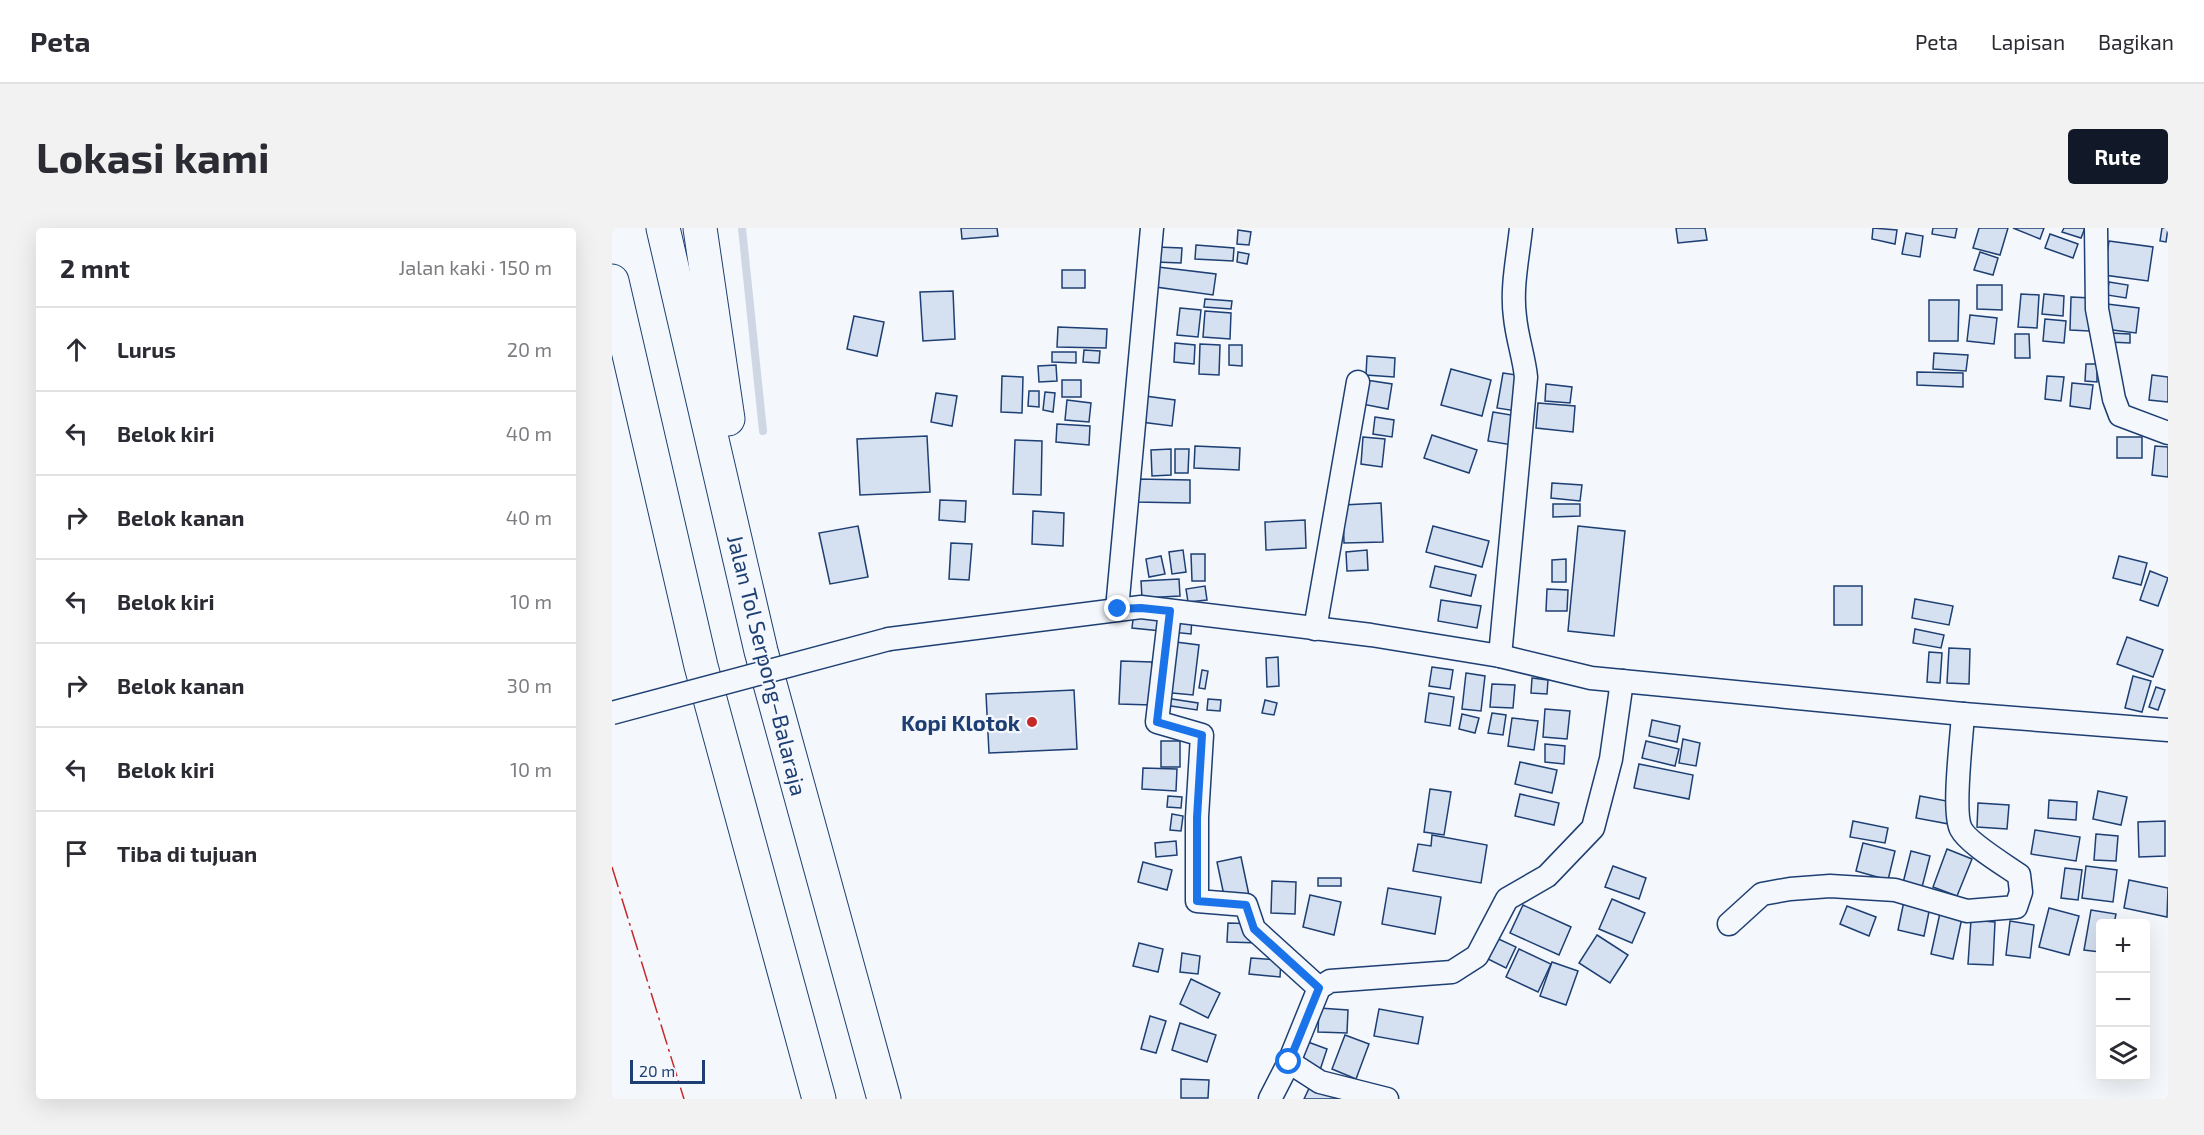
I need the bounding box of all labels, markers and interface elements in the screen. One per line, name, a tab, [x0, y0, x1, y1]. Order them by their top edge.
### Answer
text: Peta	[30, 24, 90, 58]
text: Peta	[1915, 29, 1958, 54]
text: Lapisan	[1991, 29, 2065, 54]
text: Bagikan	[2098, 29, 2174, 54]
button: Rute	[2068, 129, 2168, 184]
text: Lokasi kami	[36, 131, 270, 181]
text: 2 mnt	[60, 252, 130, 283]
text: Jalan kaki · 150 m	[399, 255, 552, 279]
icon: ahead	[60, 333, 93, 366]
text: Lurus	[117, 336, 176, 362]
text: 20 m	[507, 337, 552, 361]
icon: left	[60, 417, 93, 450]
text: Belok kiri	[117, 420, 214, 446]
text: 40 m	[506, 421, 552, 445]
icon: right	[60, 501, 93, 534]
text: Belok kanan	[117, 504, 244, 530]
text: 40 m	[506, 505, 552, 529]
street label: Jalan Tol Serpong–Balaraja	[722, 532, 813, 798]
icon: left	[60, 585, 93, 618]
text: Belok kiri	[117, 588, 214, 614]
text: 10 m	[510, 589, 552, 613]
route end	[1104, 595, 1130, 621]
icon: right	[60, 669, 93, 702]
text: Belok kanan	[117, 672, 244, 698]
text: 30 m	[507, 673, 552, 697]
place label: Kopi Klotok	[901, 709, 1021, 735]
marker: Kopi Klotok	[1025, 715, 1039, 729]
icon: left	[60, 753, 93, 786]
text: Belok kiri	[117, 756, 214, 782]
text: 10 m	[510, 757, 552, 781]
icon: arrive	[60, 837, 93, 870]
text: Tiba di tujuan	[117, 840, 257, 866]
map controls	[2096, 919, 2150, 1081]
button: +	[2096, 919, 2150, 973]
button: −	[2096, 973, 2150, 1027]
button: layers	[2096, 1027, 2150, 1081]
route start	[1275, 1048, 1301, 1074]
scale bar	[630, 1057, 705, 1084]
text: 20 m	[639, 1061, 675, 1080]

